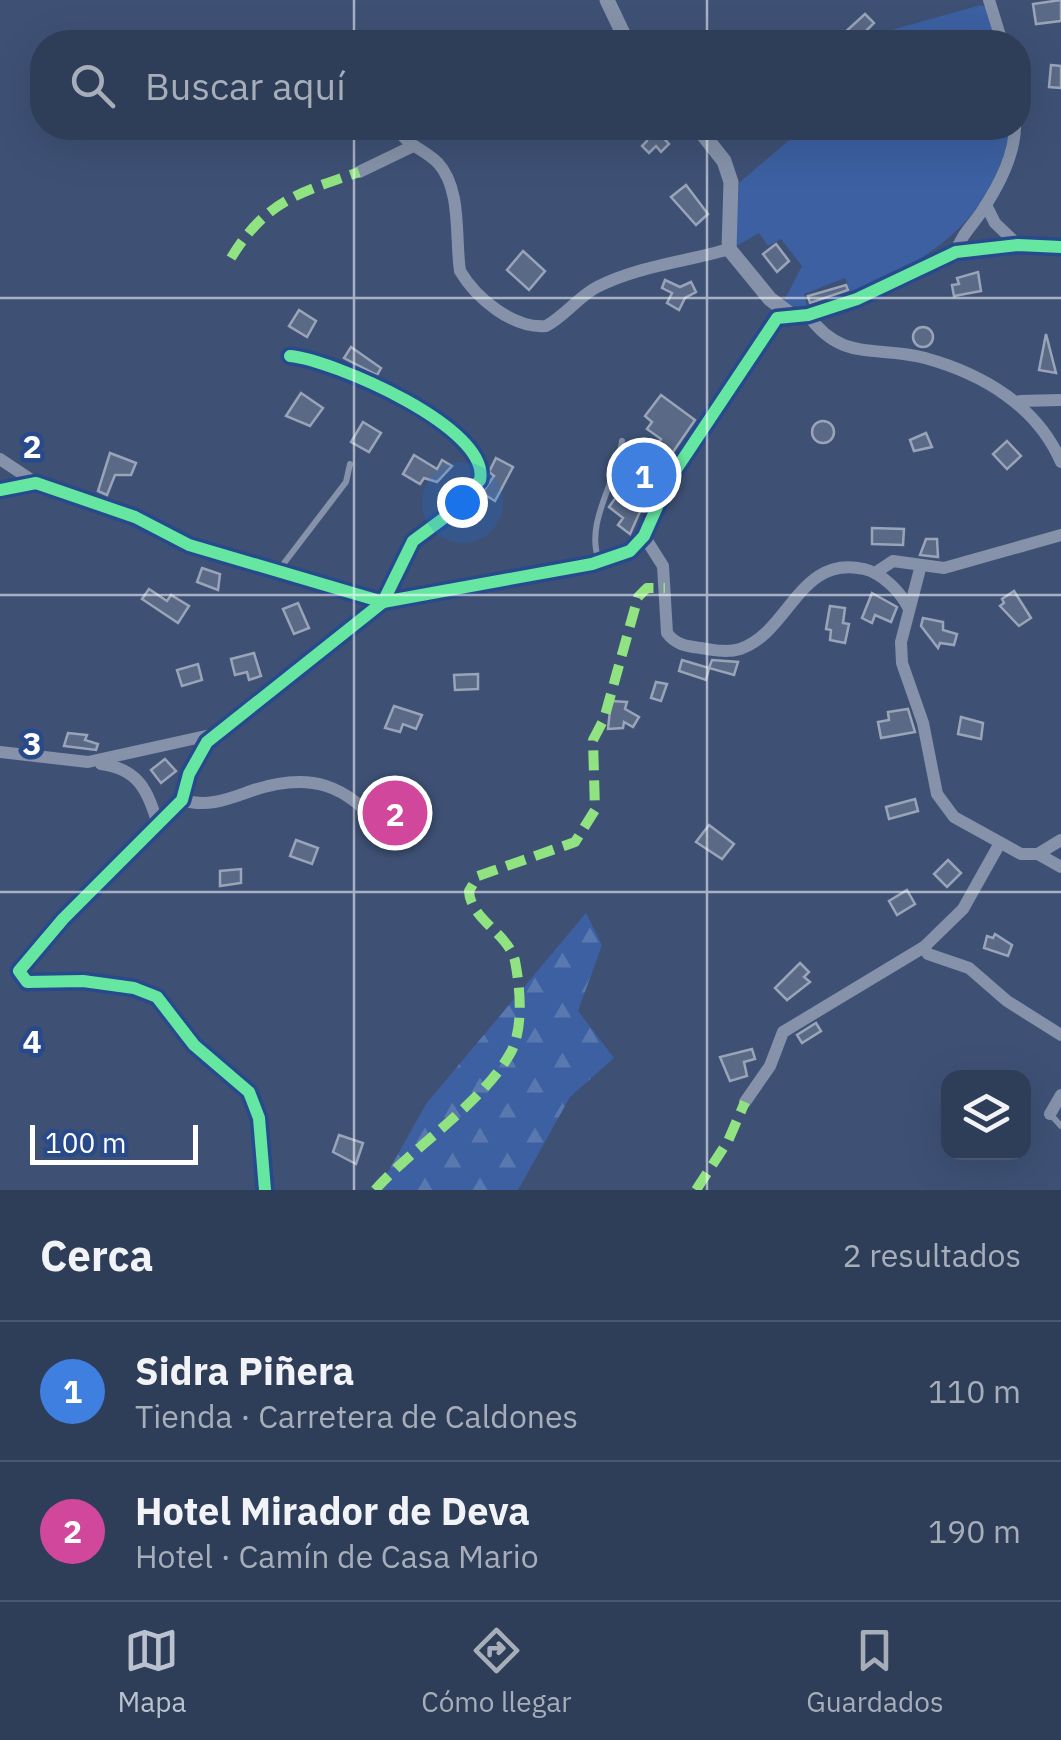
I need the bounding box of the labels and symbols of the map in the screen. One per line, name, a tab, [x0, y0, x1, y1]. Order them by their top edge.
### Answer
text: 2	[22, 425, 42, 467]
pin: 1	[612, 438, 676, 512]
your location	[437, 477, 488, 528]
text: 3	[22, 722, 42, 764]
pin: 2	[362, 776, 428, 850]
text: 4	[22, 1020, 42, 1062]
scale bar	[30, 1120, 198, 1164]

